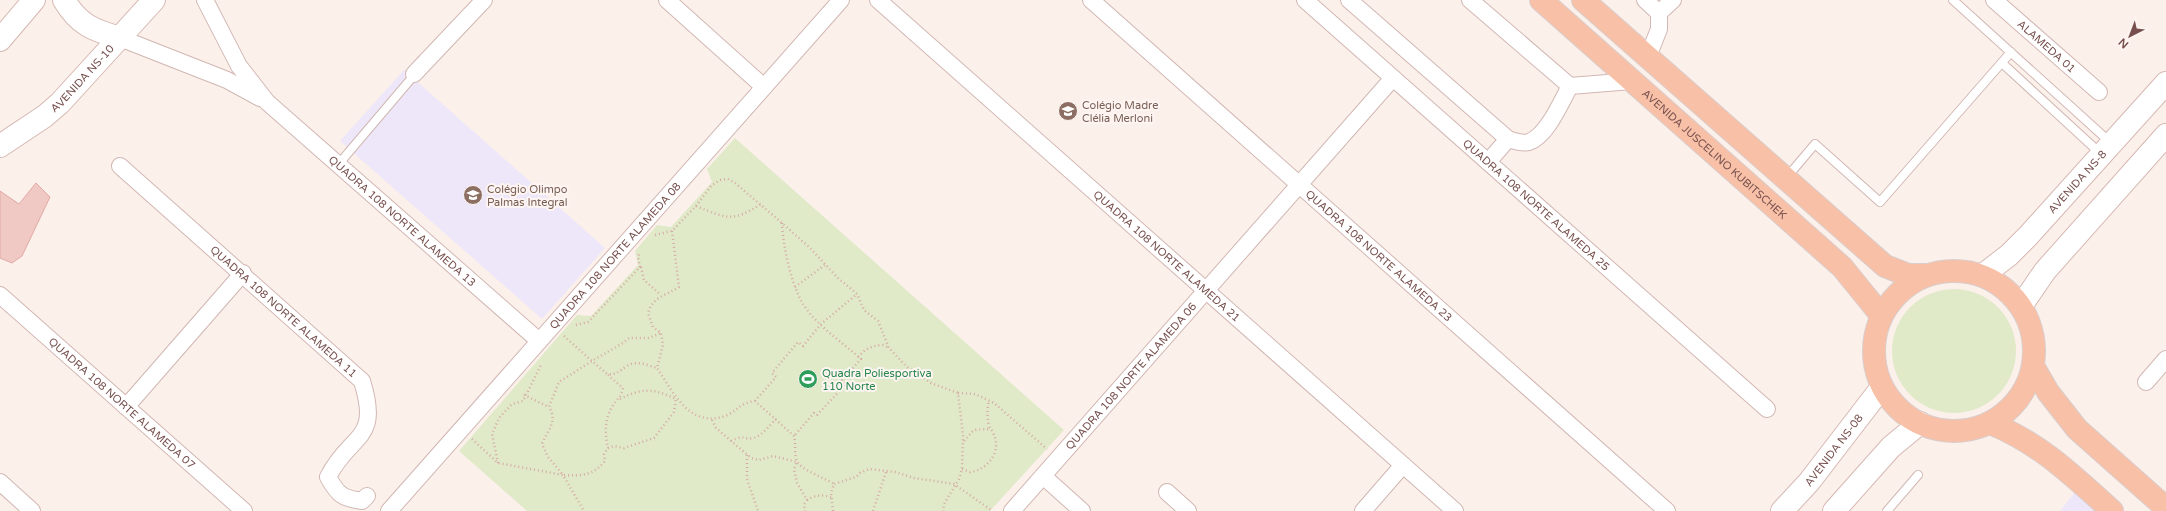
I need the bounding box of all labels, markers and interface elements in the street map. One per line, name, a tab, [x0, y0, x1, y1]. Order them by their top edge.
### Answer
north arrow	[2110, 16, 2150, 56]
street label: ALAMEDA 01	[2015, 17, 2078, 75]
text: N	[2116, 35, 2131, 51]
street label: AVENIDA NS-10	[48, 42, 117, 115]
street label: AVENIDA JUSCELINO KUBITSCHEK	[1640, 86, 1790, 222]
place label: Colégio Madre Clélia Merloni	[1082, 99, 1158, 125]
school or university icon: Colégio Madre Clélia Merloni	[1057, 100, 1079, 122]
street label: QUADRA 108 NORTE ALAMEDA 25	[1460, 136, 1612, 273]
street label: AVENIDA NS-8	[2045, 147, 2109, 216]
street label: QUADRA 108 NORTE ALAMEDA 13	[326, 153, 479, 289]
street label: QUADRA 108 NORTE ALAMEDA 08	[547, 179, 683, 332]
place label: Colégio Olimpo Palmas Integral	[487, 183, 568, 209]
school or university icon: Colégio Olimpo Palmas Integral	[462, 184, 484, 206]
street label: QUADRA 108 NORTE ALAMEDA 23	[1303, 187, 1455, 324]
street label: QUADRA 108 NORTE ALAMEDA 21	[1091, 188, 1243, 324]
street label: QUADRA 108 NORTE ALAMEDA 11	[208, 243, 360, 380]
street label: QUADRA 108 NORTE ALAMEDA 06	[1063, 300, 1199, 452]
street label: QUADRA 108 NORTE ALAMEDA 07	[46, 335, 198, 471]
place label: Quadra Poliesportiva 110 Norte	[822, 367, 932, 393]
sports icon: Quadra Poliesportiva 110 Norte	[797, 368, 819, 390]
street label: AVENIDA NS-08	[1802, 411, 1865, 489]

